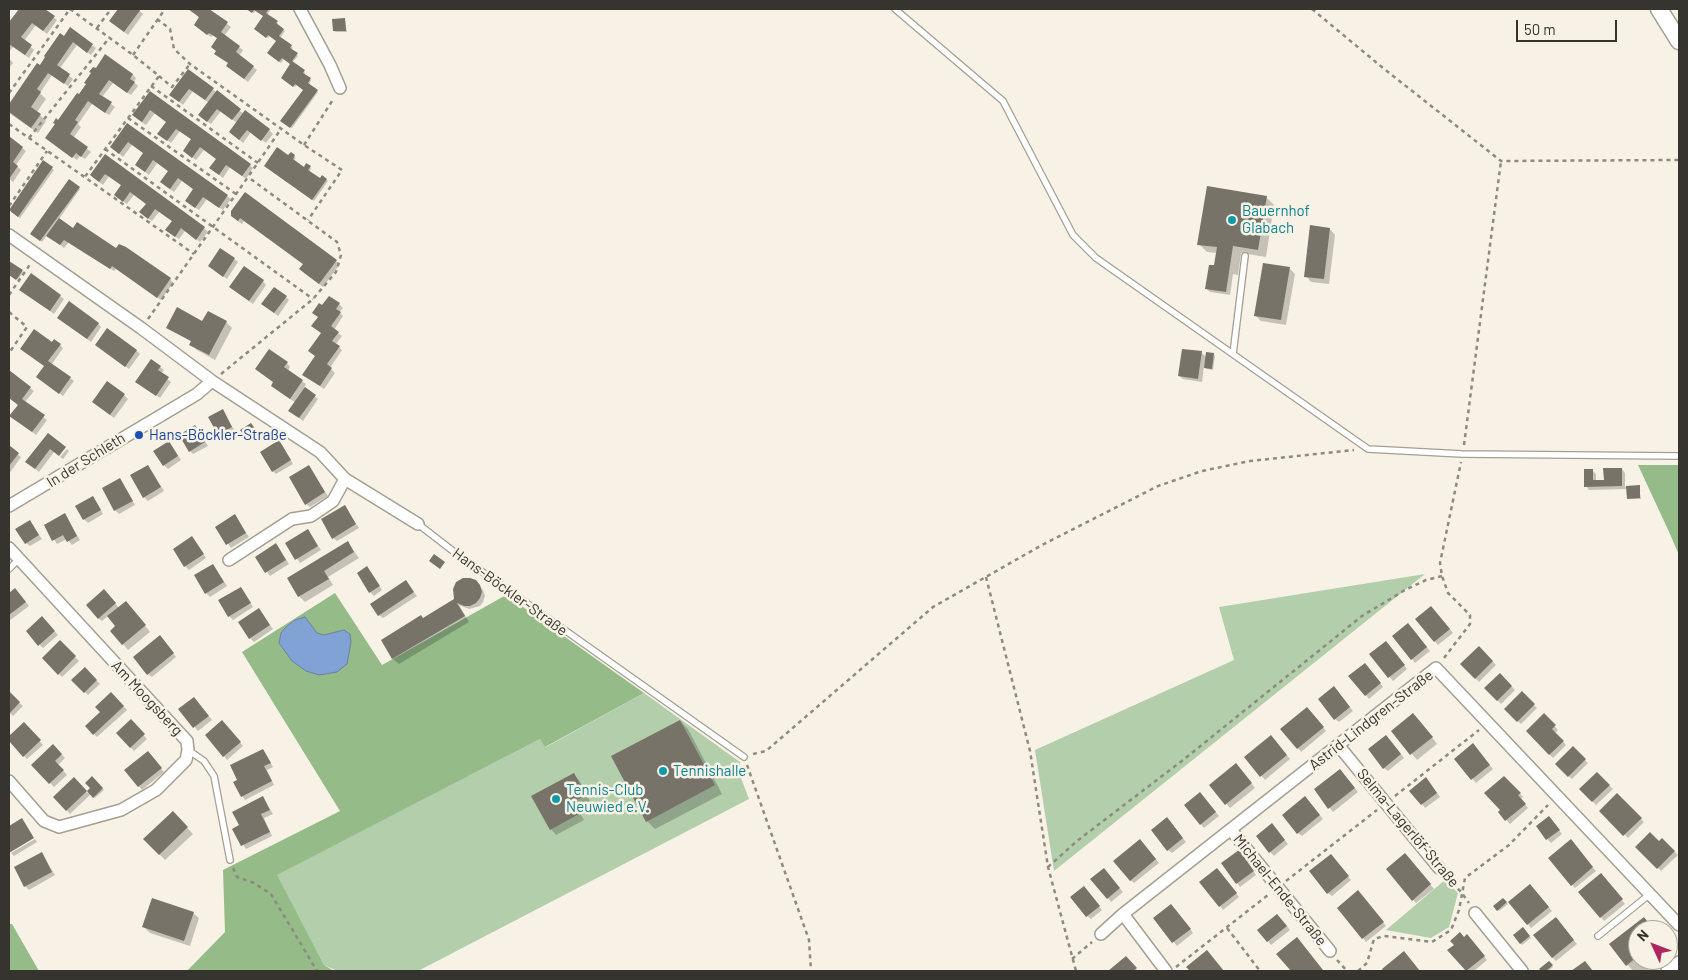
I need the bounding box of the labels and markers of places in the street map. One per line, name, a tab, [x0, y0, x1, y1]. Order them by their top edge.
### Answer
place label: Bauernhof Glabach	[1242, 202, 1310, 237]
marker: Bauernhof Glabach	[1226, 214, 1238, 226]
place label: Hans-Böckler-Straße	[149, 426, 287, 444]
marker: Hans-Böckler-Straße	[133, 429, 145, 441]
place label: Tennishalle	[673, 762, 746, 780]
marker: Tennishalle	[657, 765, 669, 777]
place label: Tennis-Club Neuwied e.V.	[566, 781, 650, 816]
marker: Tennis-Club Neuwied e.V.	[550, 793, 562, 805]

